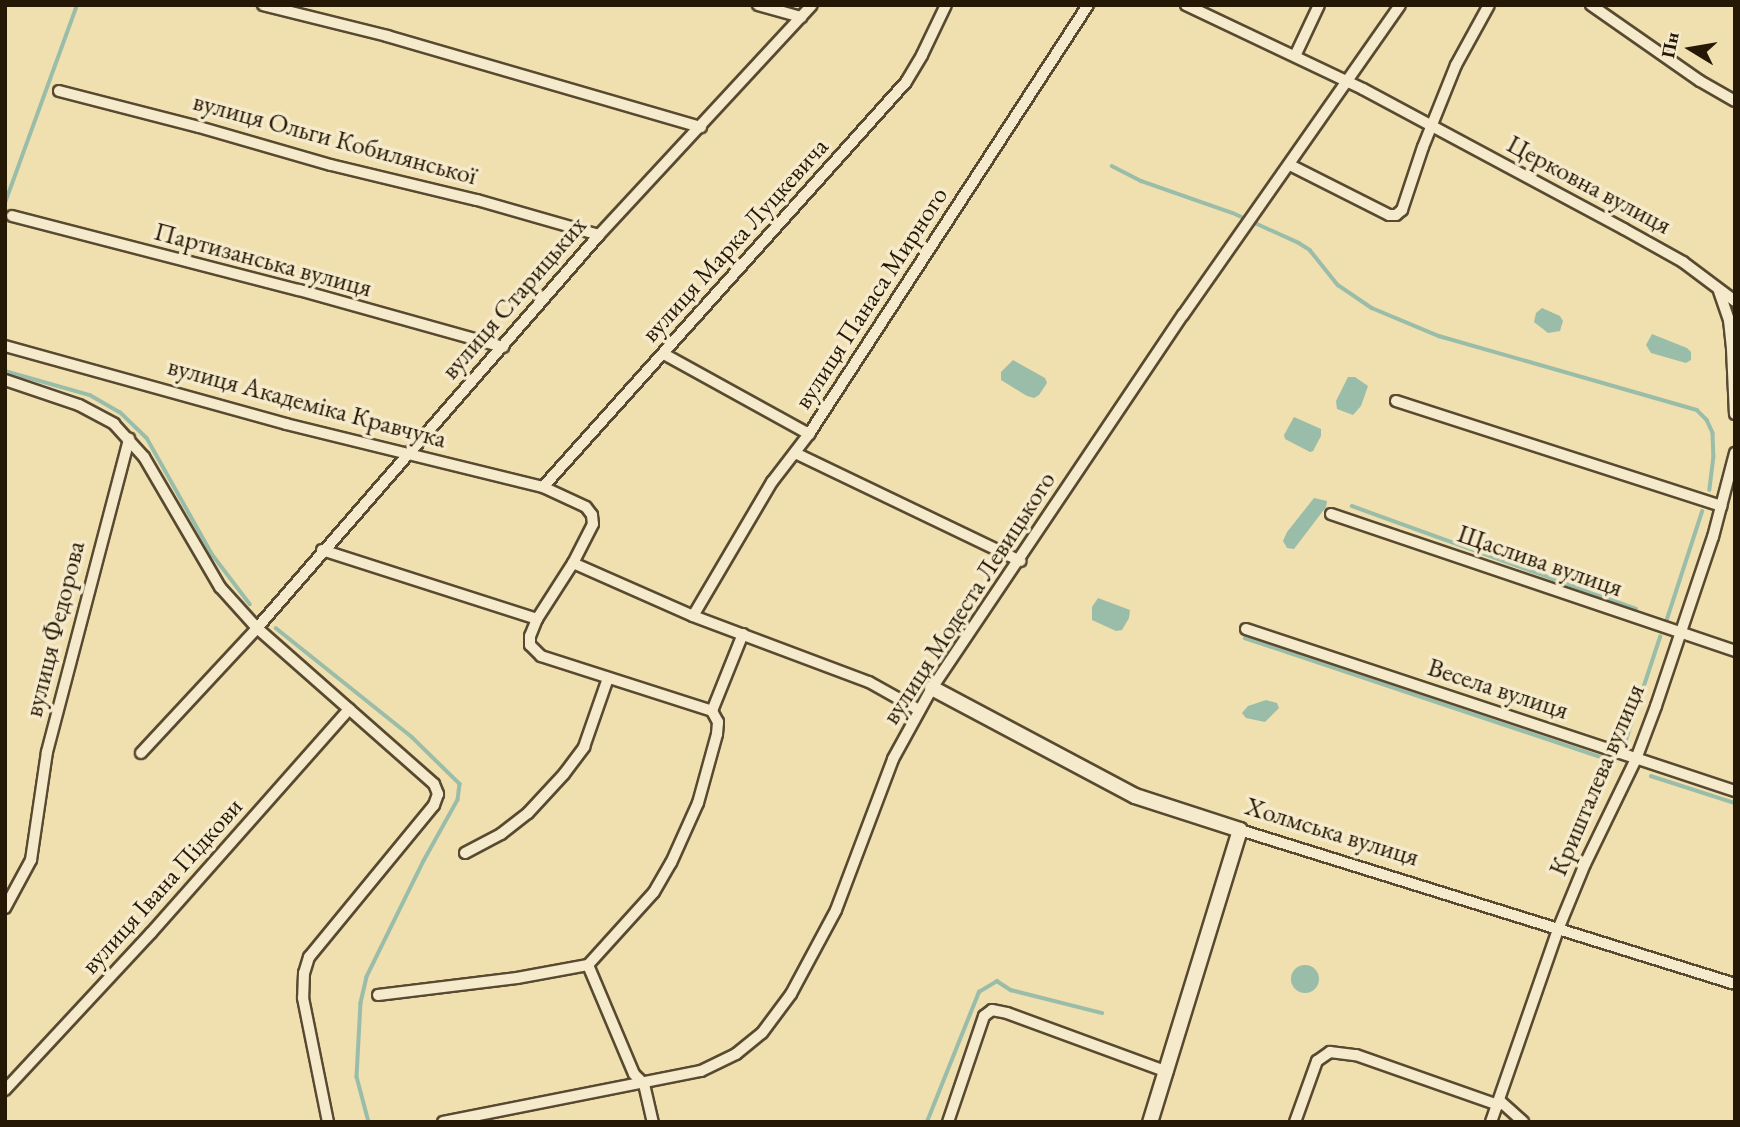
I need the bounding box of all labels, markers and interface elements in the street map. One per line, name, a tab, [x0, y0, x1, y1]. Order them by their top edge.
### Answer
north arrow	[1656, 14, 1726, 84]
text: Пн	[1655, 30, 1685, 60]
street label: вулиця Ольги Кобилянської	[190, 86, 480, 192]
street label: Церковна вулиця	[1502, 129, 1676, 241]
street label: вулиця Марка Луцкевича	[635, 131, 835, 349]
street label: вулиця Панаса Мирного	[788, 181, 954, 415]
street label: вулиця Старицьких	[435, 210, 593, 386]
street label: Партизанська вулиця	[151, 216, 375, 304]
street label: вулиця Академіка Кравчука	[164, 351, 450, 455]
street label: вулиця Модеста Левицького	[876, 466, 1062, 730]
street label: Щаслива вулиця	[1453, 518, 1627, 604]
street label: вулиця Федорова	[18, 538, 92, 720]
street label: Весела вулиця	[1424, 652, 1572, 726]
street label: Кришталева вулиця	[1543, 679, 1651, 881]
street label: вулиця Івана Підкови	[75, 791, 249, 981]
street label: Холмська вулиця	[1241, 791, 1423, 873]

